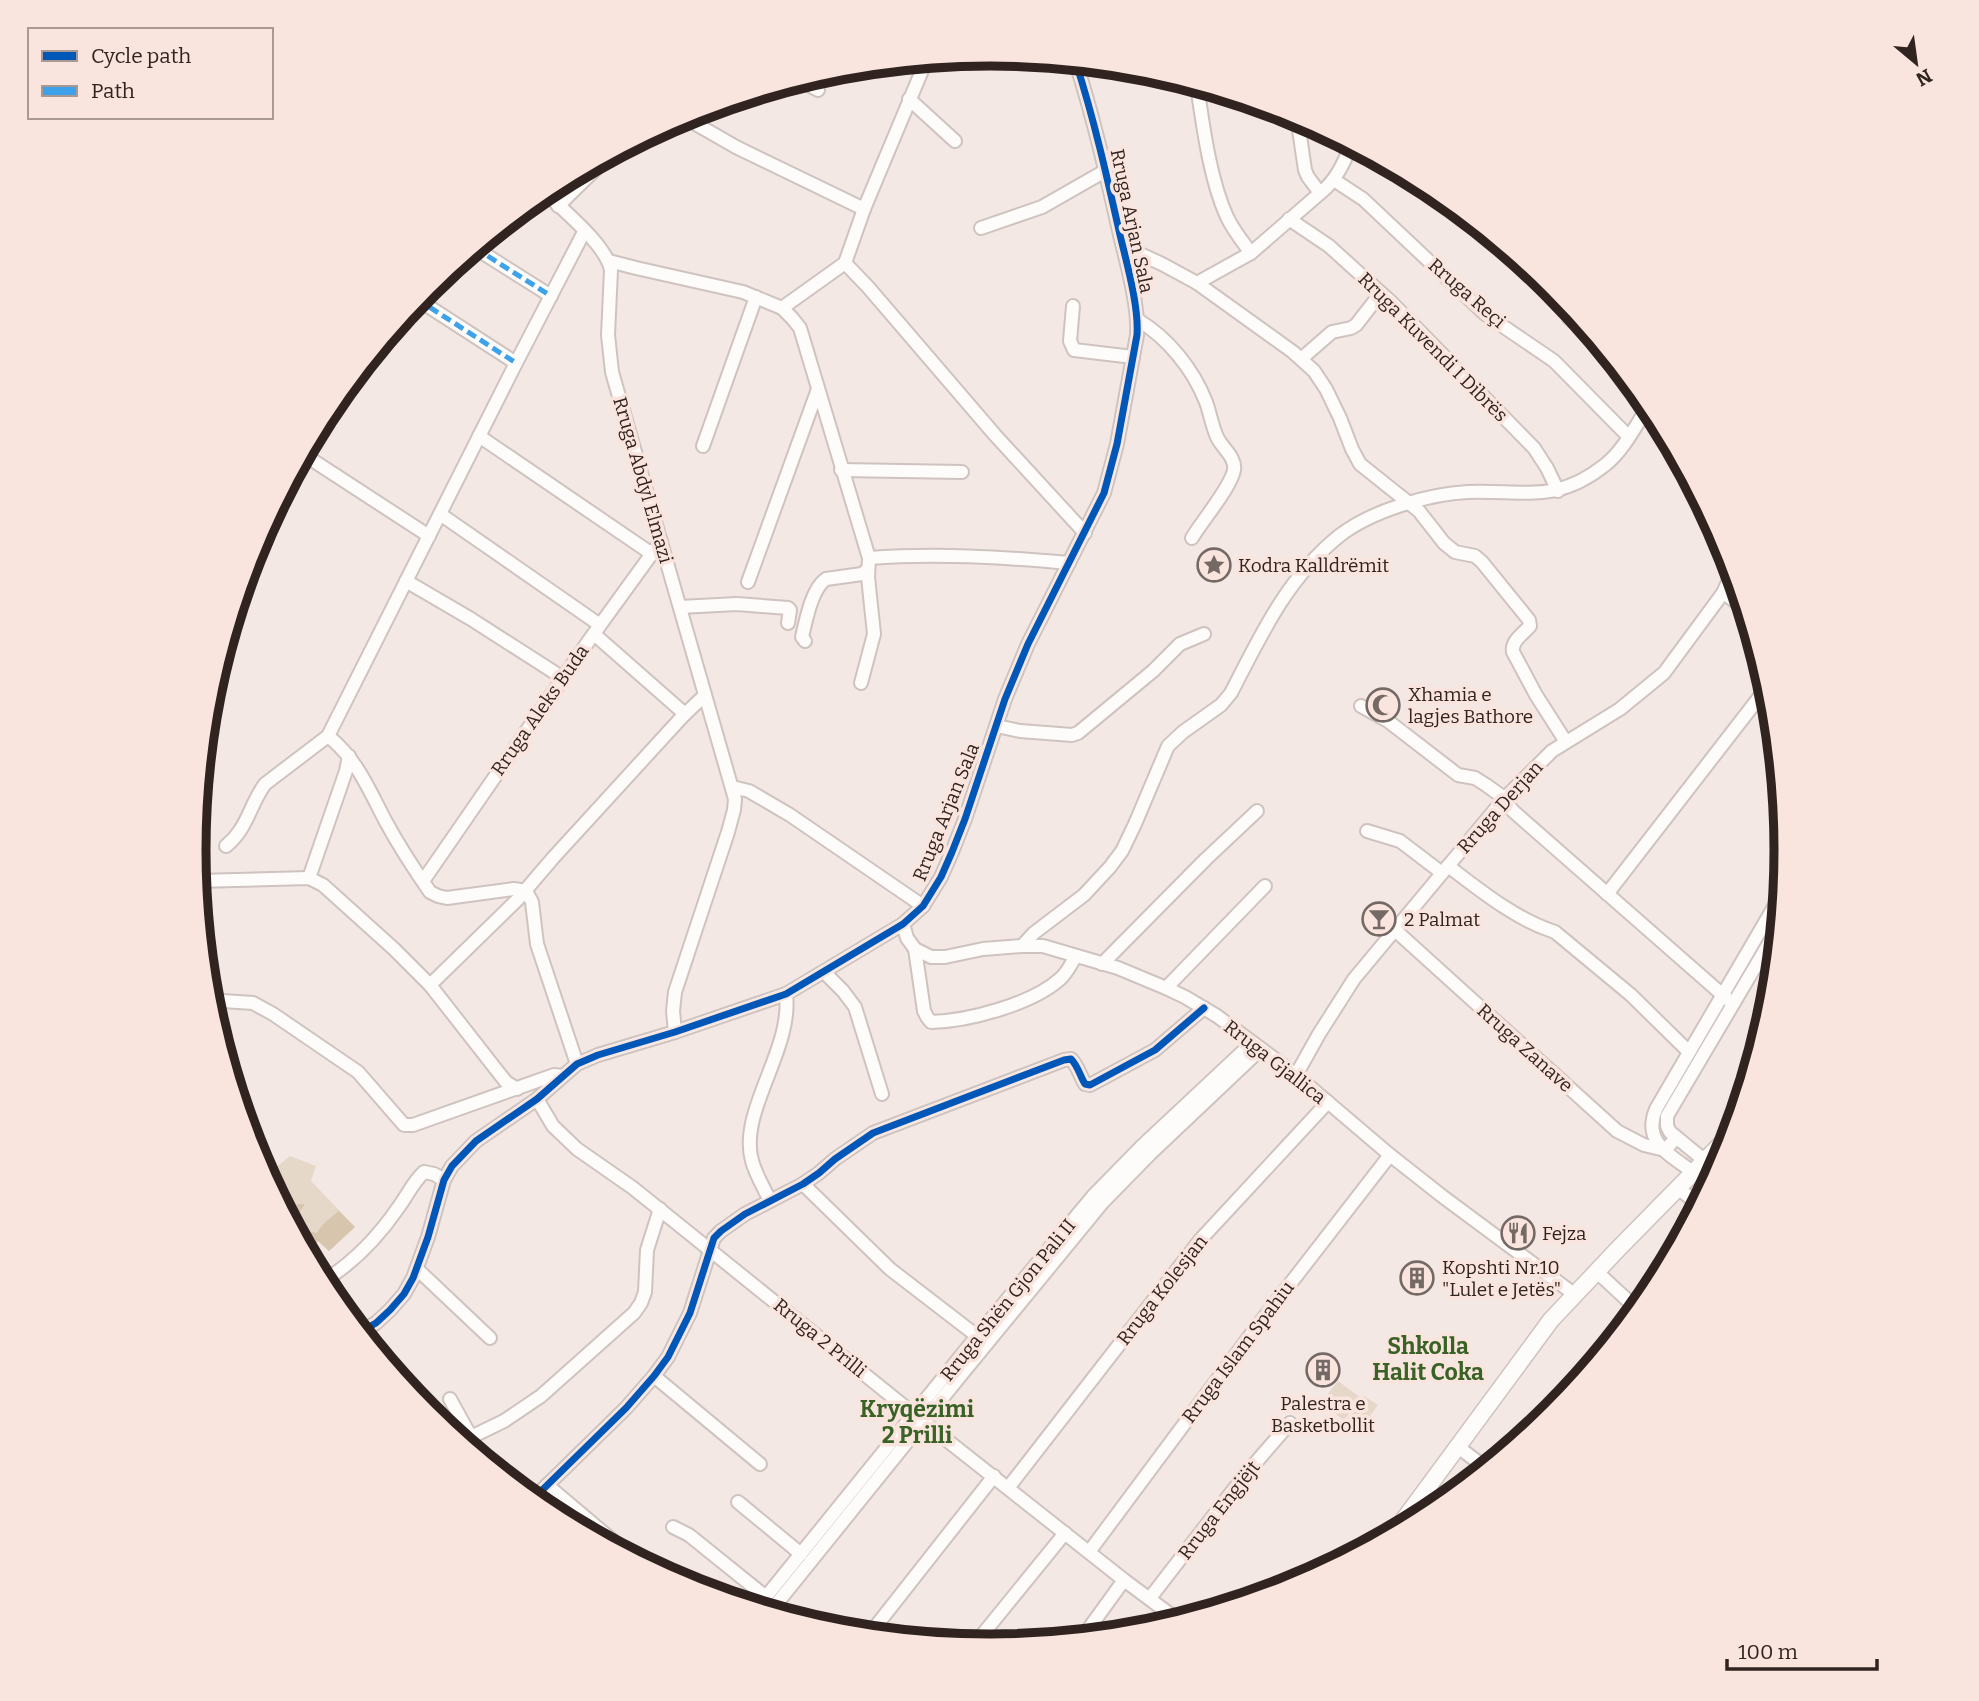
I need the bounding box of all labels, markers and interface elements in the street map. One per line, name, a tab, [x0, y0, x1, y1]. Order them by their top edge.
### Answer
legend	[28, 28, 273, 119]
north arrow	[1881, 28, 1951, 98]
text: Cycle path	[91, 43, 191, 69]
text: N	[1912, 64, 1936, 91]
text: Path	[91, 78, 135, 104]
street label: Rruga Arjan Sala	[1105, 147, 1159, 296]
street label: Rruga Reçi	[1424, 253, 1510, 333]
street label: Rruga Kuvendi I Dibrës	[1353, 267, 1513, 427]
street label: Rruga Abdyl Elmazi	[608, 394, 678, 566]
place icon: Kodra Kalldrëmit	[1195, 546, 1233, 584]
place label: Kodra Kalldrëmit	[1238, 554, 1389, 577]
street label: Rruga Aleks Buda	[486, 640, 594, 780]
place label: Xhamia e lagjes Bathore	[1408, 683, 1533, 728]
mosque icon: Xhamia e lagjes Bathore	[1364, 686, 1402, 724]
street label: Rruga Arjan Sala	[908, 739, 984, 884]
street label: Rruga Derjan	[1452, 756, 1548, 858]
bar icon: 2 Palmat	[1360, 900, 1398, 938]
place label: 2 Palmat	[1404, 908, 1480, 931]
street label: Rruga Zanave	[1472, 999, 1578, 1097]
street label: Rruga Gjallica	[1220, 1015, 1331, 1109]
street label: Rruga Shën Gjon Pali II	[936, 1214, 1080, 1386]
restaurant icon: Fejza	[1499, 1214, 1537, 1252]
place label: Fejza	[1542, 1222, 1587, 1245]
street label: Rruga Kolesjan	[1112, 1231, 1212, 1349]
place label: Kopshti Nr.10 "Lulet e Jetës"	[1442, 1256, 1561, 1301]
building icon: Kopshti Nr.10 "Lulet e Jetës"	[1398, 1259, 1436, 1297]
street label: Rruga Islam Spahiu	[1177, 1276, 1299, 1427]
street label: Rruga 2 Prilli	[769, 1294, 871, 1383]
district label: Shkolla Halit Coka	[1372, 1332, 1484, 1386]
building icon: Palestra e Basketbollit	[1304, 1351, 1342, 1389]
place label: Palestra e Basketbollit	[1271, 1392, 1375, 1437]
district label: Kryqëzimi 2 Prilli	[860, 1395, 974, 1449]
street label: Rruga Engjëjt	[1173, 1456, 1265, 1564]
scale bar	[1727, 1628, 1878, 1672]
text: 100 m	[1738, 1639, 1798, 1665]

